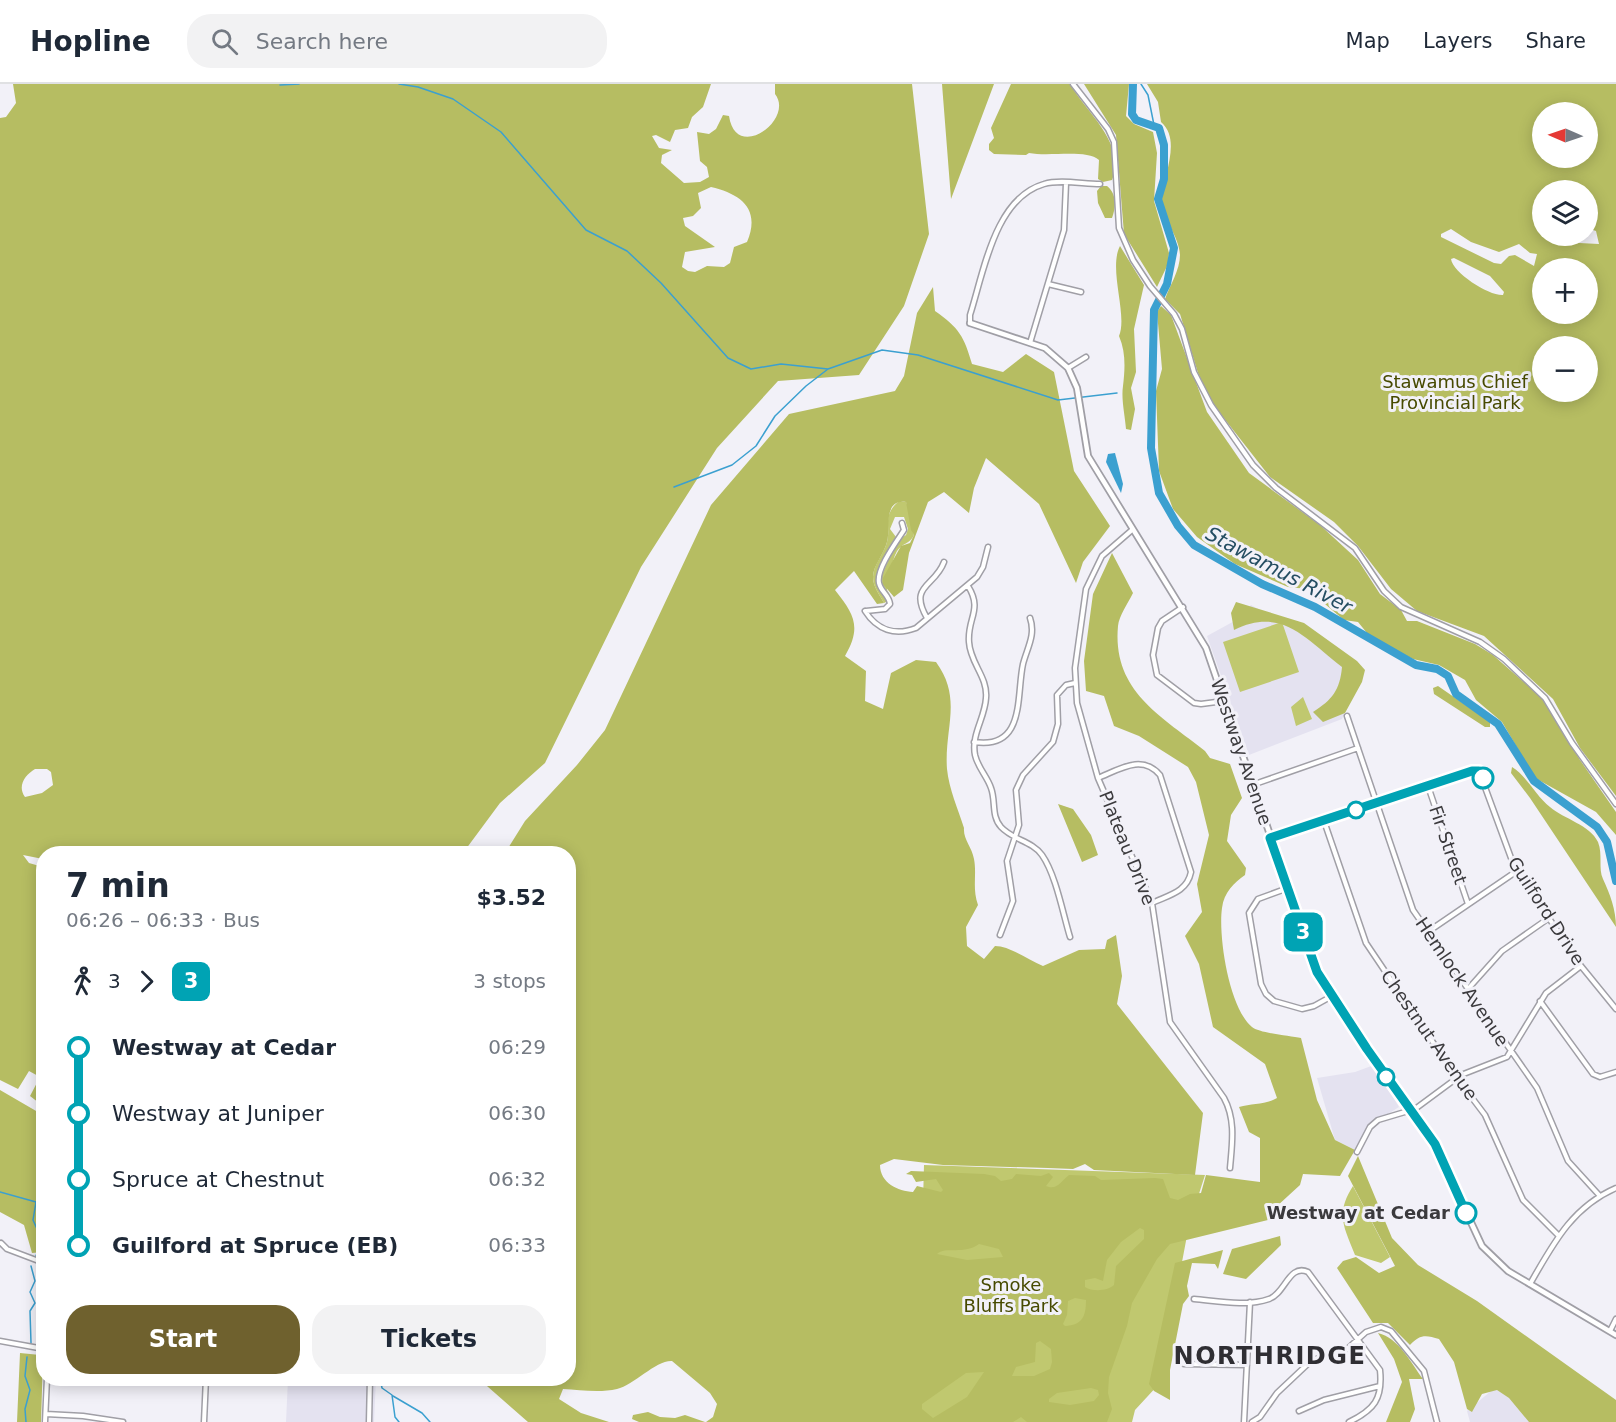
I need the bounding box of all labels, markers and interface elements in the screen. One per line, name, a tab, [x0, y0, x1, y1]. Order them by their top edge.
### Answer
search box	[187, 14, 607, 68]
text: Hopline	[30, 25, 151, 58]
icon: search	[208, 25, 241, 58]
text: Search here	[256, 29, 388, 54]
text: Map	[1346, 29, 1390, 53]
text: Layers	[1423, 29, 1492, 53]
text: Share	[1525, 29, 1586, 53]
north arrow	[1532, 102, 1598, 168]
map controls	[1532, 102, 1598, 402]
button: layers	[1532, 180, 1598, 246]
button: +	[1532, 258, 1598, 324]
button: −	[1532, 336, 1598, 402]
park label: Stawamus Chief Provincial Park	[1382, 371, 1529, 413]
water label: Stawamus River	[1202, 521, 1358, 619]
street label: Westway Avenue	[1207, 676, 1276, 828]
unlabelled marker	[1472, 767, 1494, 789]
street label: Plateau Drive	[1095, 788, 1160, 908]
unlabelled marker	[1347, 801, 1365, 819]
street label: Fir Street	[1425, 803, 1472, 887]
street label: Guilford Drive	[1504, 853, 1589, 969]
text: 7 min	[66, 866, 170, 905]
text: $3.52	[476, 885, 546, 910]
text: 06:26 – 06:33 · Bus	[66, 908, 260, 932]
line badge: 3	[1284, 912, 1322, 952]
street label: Hemlock Avenue	[1411, 913, 1513, 1050]
text: 3	[1296, 920, 1310, 944]
icon: walk	[66, 965, 99, 998]
icon: forward	[130, 965, 163, 998]
street label: Chestnut Avenue	[1377, 966, 1482, 1104]
text: 3	[108, 969, 121, 993]
text: 3	[184, 969, 198, 993]
text: 3 stops	[473, 969, 546, 993]
text: Westway at Cedar	[112, 1035, 336, 1060]
text: 06:29	[488, 1035, 546, 1059]
unlabelled marker	[1377, 1068, 1395, 1086]
text: Westway at Juniper	[112, 1101, 324, 1126]
text: 06:30	[488, 1101, 546, 1125]
text: Spruce at Chestnut	[112, 1167, 324, 1192]
text: 06:32	[488, 1167, 546, 1191]
place label: Westway at Cedar	[1267, 1202, 1450, 1223]
marker: Westway at Cedar	[1455, 1202, 1477, 1224]
text: Guilford at Spruce (EB)	[112, 1233, 398, 1258]
text: 06:33	[488, 1233, 546, 1257]
park label: Smoke Bluffs Park	[963, 1274, 1059, 1316]
button: Start	[66, 1305, 300, 1374]
button: Tickets	[312, 1305, 546, 1374]
district label: NORTHRIDGE	[1174, 1342, 1366, 1370]

